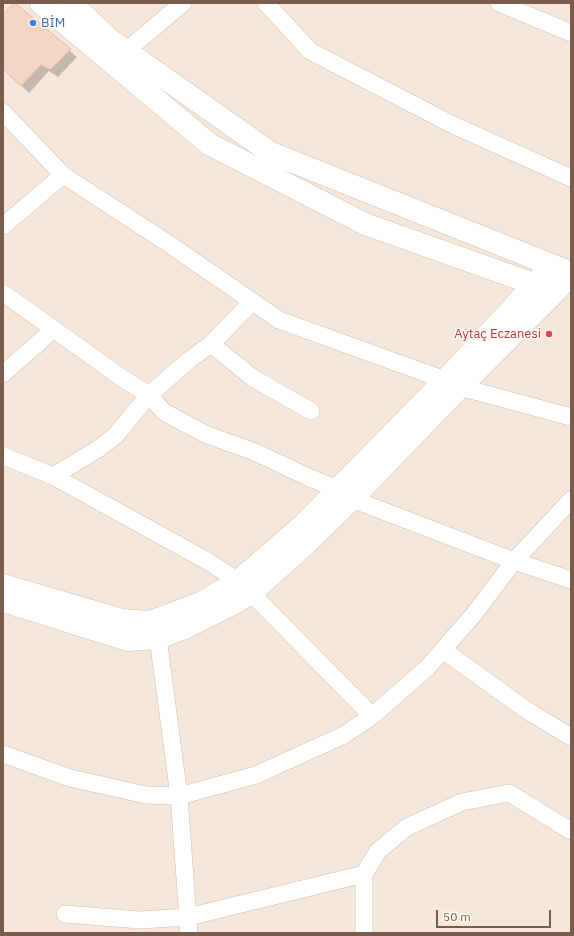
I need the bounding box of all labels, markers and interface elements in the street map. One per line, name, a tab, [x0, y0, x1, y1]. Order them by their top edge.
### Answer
place label: BİM	[41, 15, 65, 31]
marker: BİM	[28, 18, 38, 28]
place label: Aytaç Eczanesi	[454, 326, 541, 342]
marker: Aytaç Eczanesi	[544, 329, 554, 339]
scale bar	[438, 902, 553, 928]
text: 50 m	[443, 909, 471, 924]

